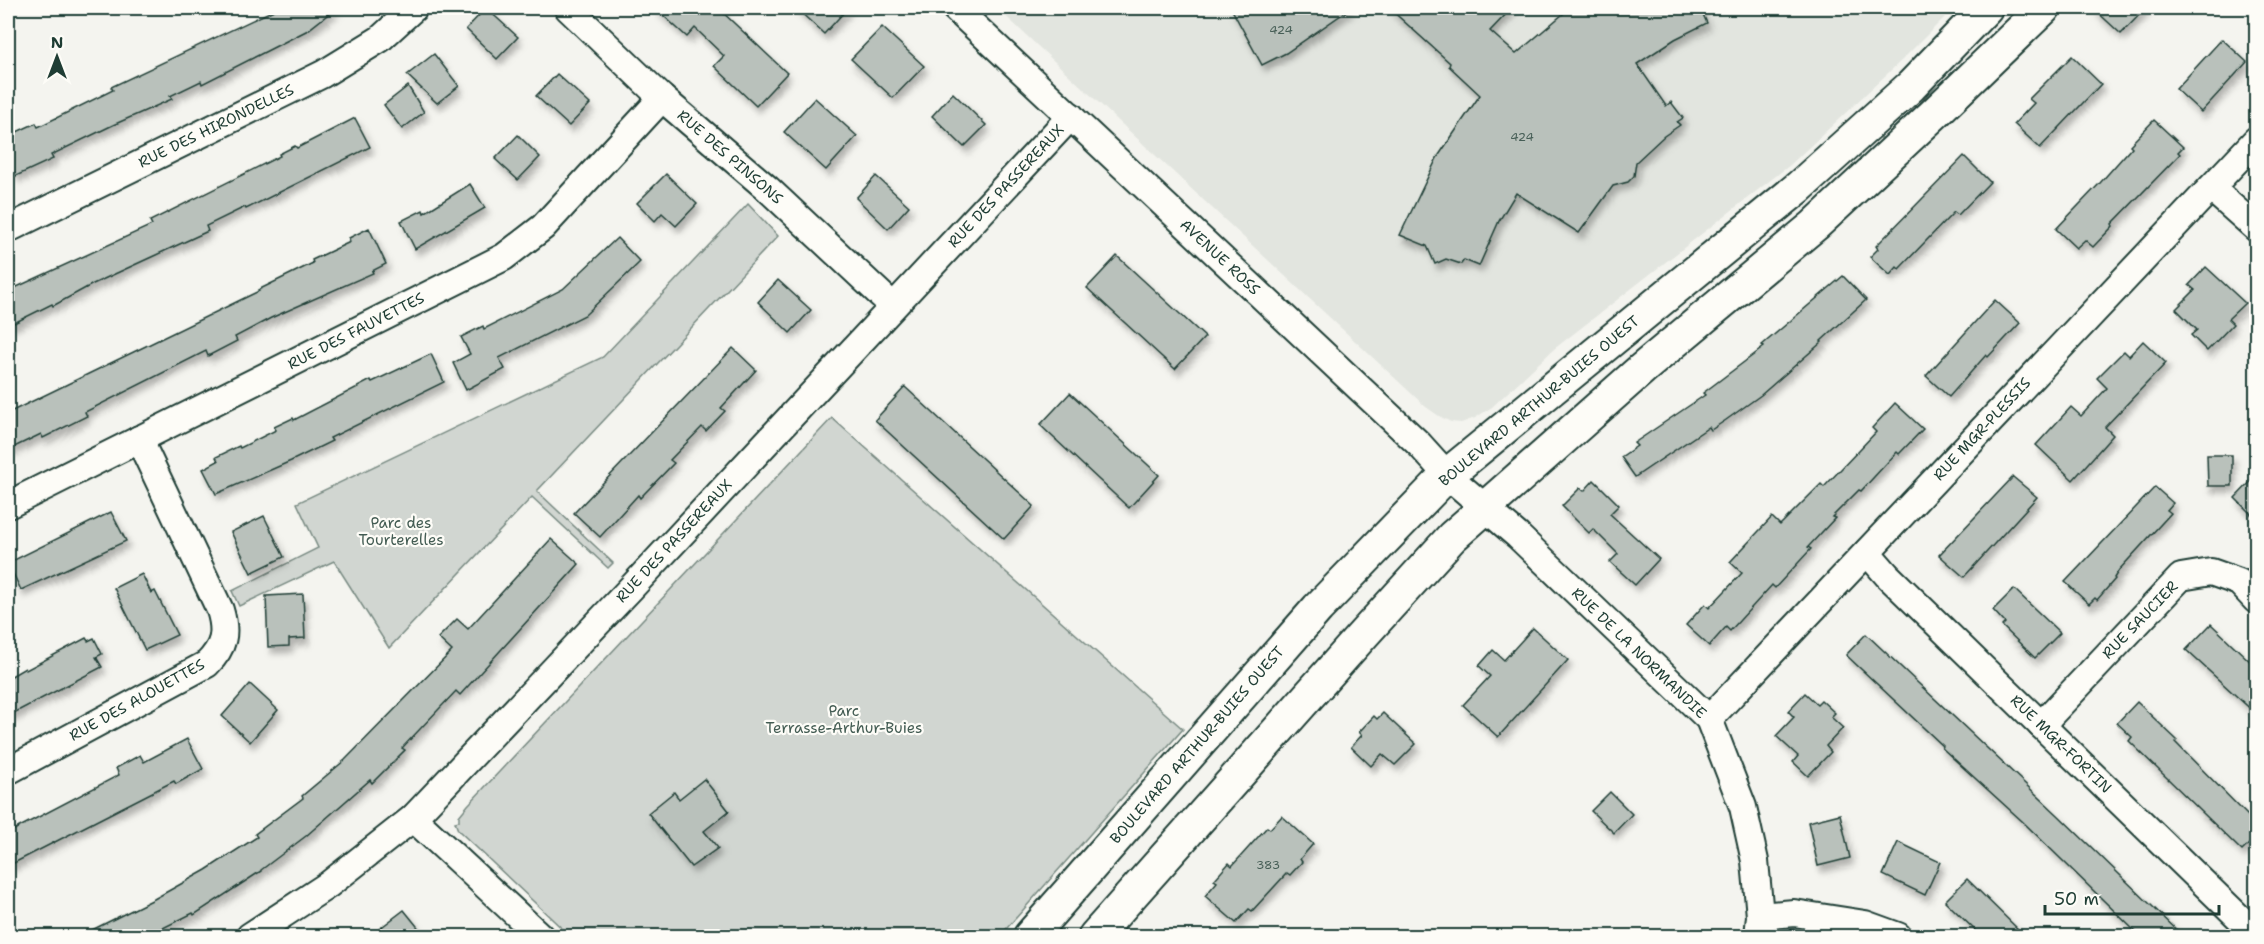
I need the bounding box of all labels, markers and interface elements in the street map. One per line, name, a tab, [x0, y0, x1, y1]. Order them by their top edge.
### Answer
house number: 424	[1269, 22, 1293, 38]
north arrow	[27, 27, 87, 87]
text: N	[51, 32, 63, 53]
street label: RUE DES HIRONDELLES	[135, 80, 297, 172]
street label: RUE DES PINSONS	[673, 106, 787, 208]
street label: RUE DES PASSEREAUX	[944, 120, 1069, 252]
house number: 424	[1510, 129, 1534, 145]
street label: AVENUE ROSS	[1176, 215, 1264, 299]
street label: RUE DES FAUVETTES	[284, 288, 428, 374]
street label: BOULEVARD ARTHUR-BUIES OUEST	[1435, 311, 1643, 491]
street label: RUE MGR-PLESSIS	[1929, 373, 2035, 485]
street label: RUE DES PASSEREAUX	[612, 475, 737, 607]
park label: Parc des Tourterelles	[358, 513, 444, 550]
street label: RUE SAUCIER	[2098, 577, 2182, 663]
street label: RUE DE LA NORMANDIE	[1567, 583, 1711, 723]
street label: BOULEVARD ARTHUR-BUIES OUEST	[1105, 642, 1289, 848]
street label: RUE DES ALOUETTES	[66, 654, 208, 746]
street label: RUE MGR-FORTIN	[2006, 690, 2116, 798]
park label: Parc Terrasse-Arthur-Buies	[766, 701, 922, 738]
house number: 383	[1256, 857, 1280, 873]
scale bar	[2045, 878, 2219, 916]
text: 50 m	[2054, 887, 2099, 911]

